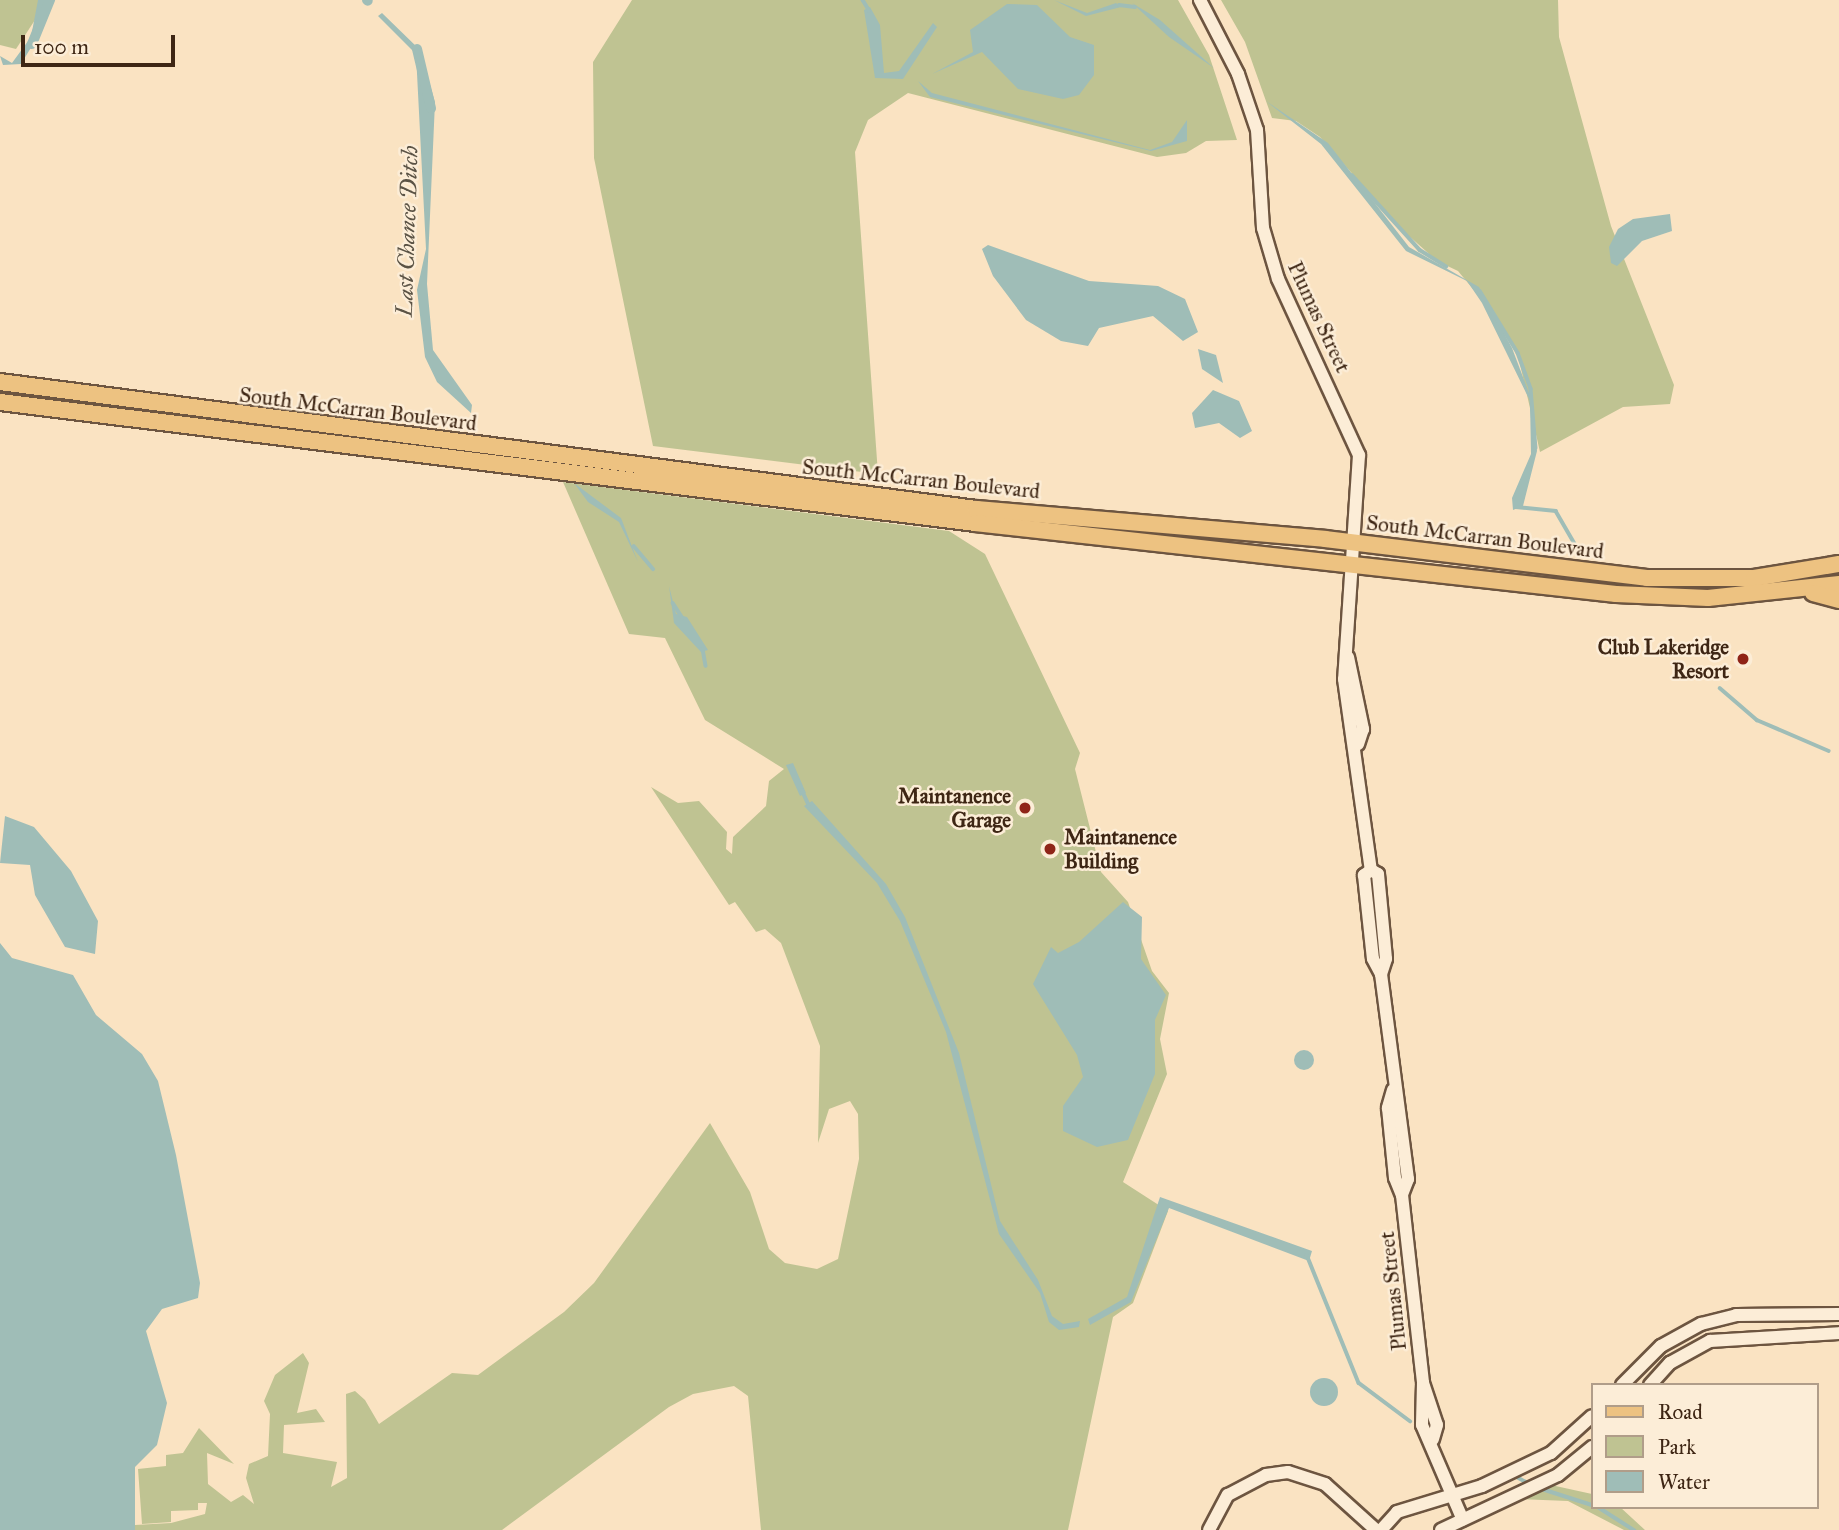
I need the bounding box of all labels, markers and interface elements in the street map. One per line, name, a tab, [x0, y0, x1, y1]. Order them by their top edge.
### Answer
scale bar	[24, 21, 178, 65]
text: 100 m	[34, 34, 89, 60]
water label: Last Chance Ditch	[390, 145, 424, 317]
street label: Plumas Street	[1282, 257, 1356, 377]
street label: South McCarran Boulevard	[238, 382, 478, 436]
street label: South McCarran Boulevard	[801, 454, 1041, 504]
street label: South McCarran Boulevard	[1365, 510, 1605, 564]
place label: Club Lakeridge Resort	[1598, 634, 1729, 684]
marker: Club Lakeridge Resort	[1735, 651, 1751, 667]
place label: Maintanence Garage	[898, 783, 1011, 833]
marker: Maintanence Garage	[1017, 800, 1033, 816]
place label: Maintanence Building	[1064, 824, 1177, 874]
marker: Maintanence Building	[1042, 841, 1058, 857]
street label: Plumas Street	[1374, 1230, 1412, 1352]
legend	[1590, 1383, 1818, 1509]
text: Road	[1658, 1399, 1703, 1425]
text: Park	[1658, 1434, 1696, 1460]
text: Water	[1658, 1469, 1710, 1495]

